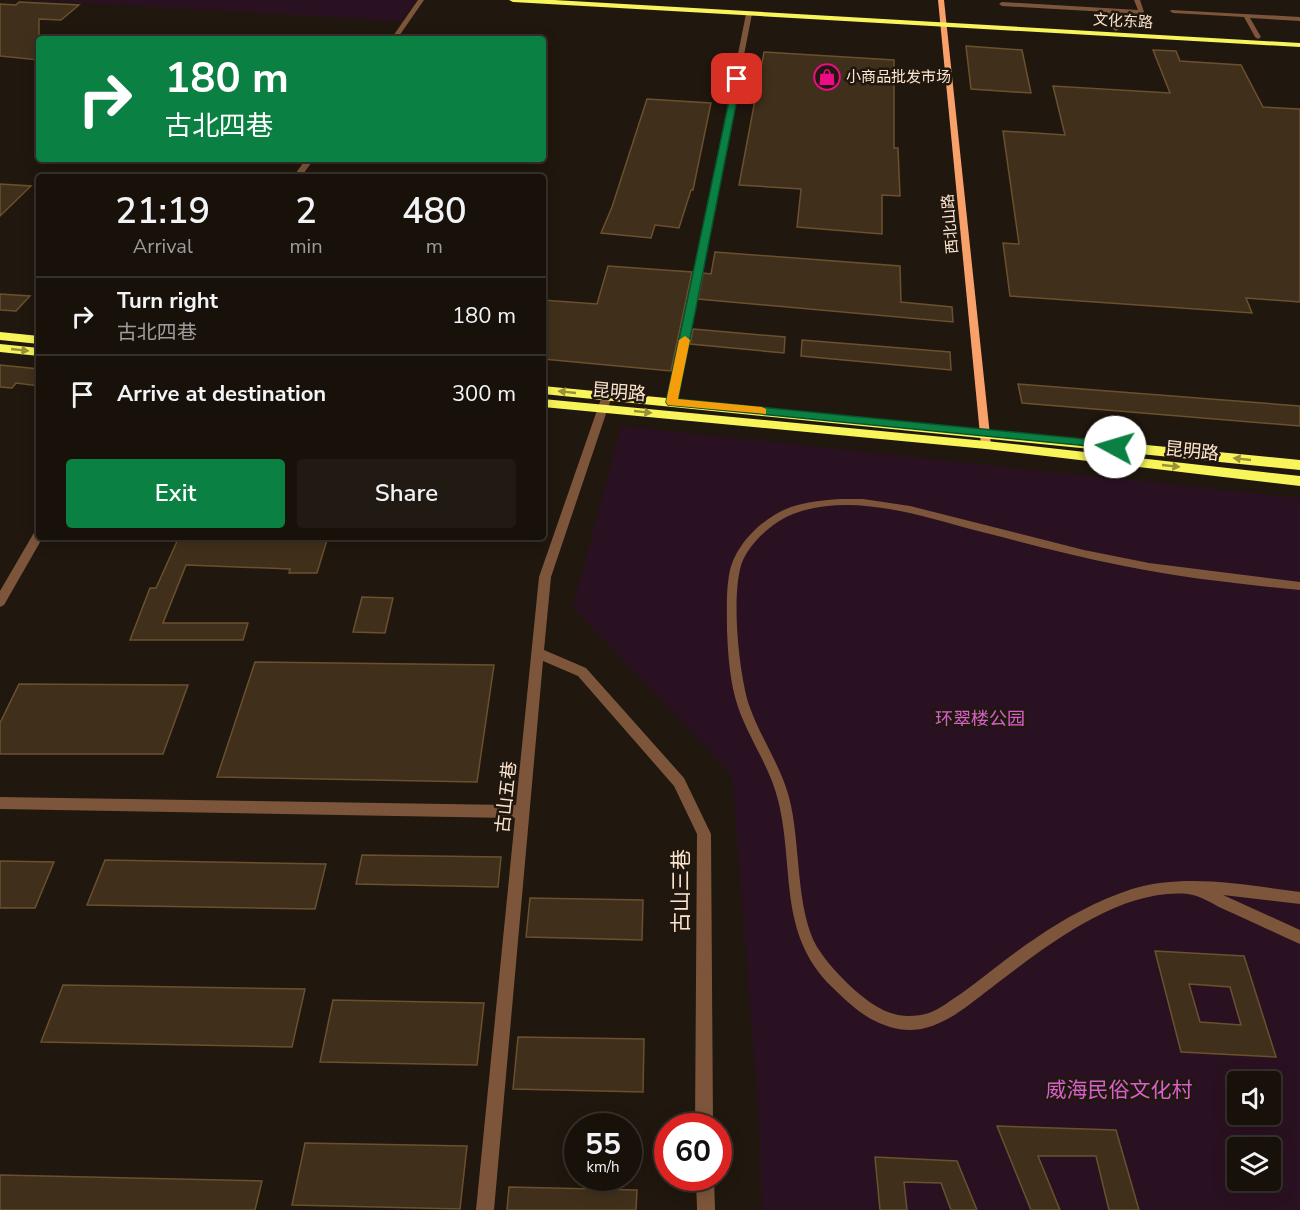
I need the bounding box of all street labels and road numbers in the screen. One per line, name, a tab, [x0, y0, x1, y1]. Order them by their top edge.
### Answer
street label: 文化东路	[1093, 9, 1153, 33]
street label: 西北山路	[937, 193, 963, 255]
street label: 昆明路	[591, 378, 647, 406]
street label: 昆明路	[1164, 436, 1220, 466]
street label: 古山五巷	[490, 760, 522, 834]
street label: 古山三巷	[667, 849, 695, 933]

